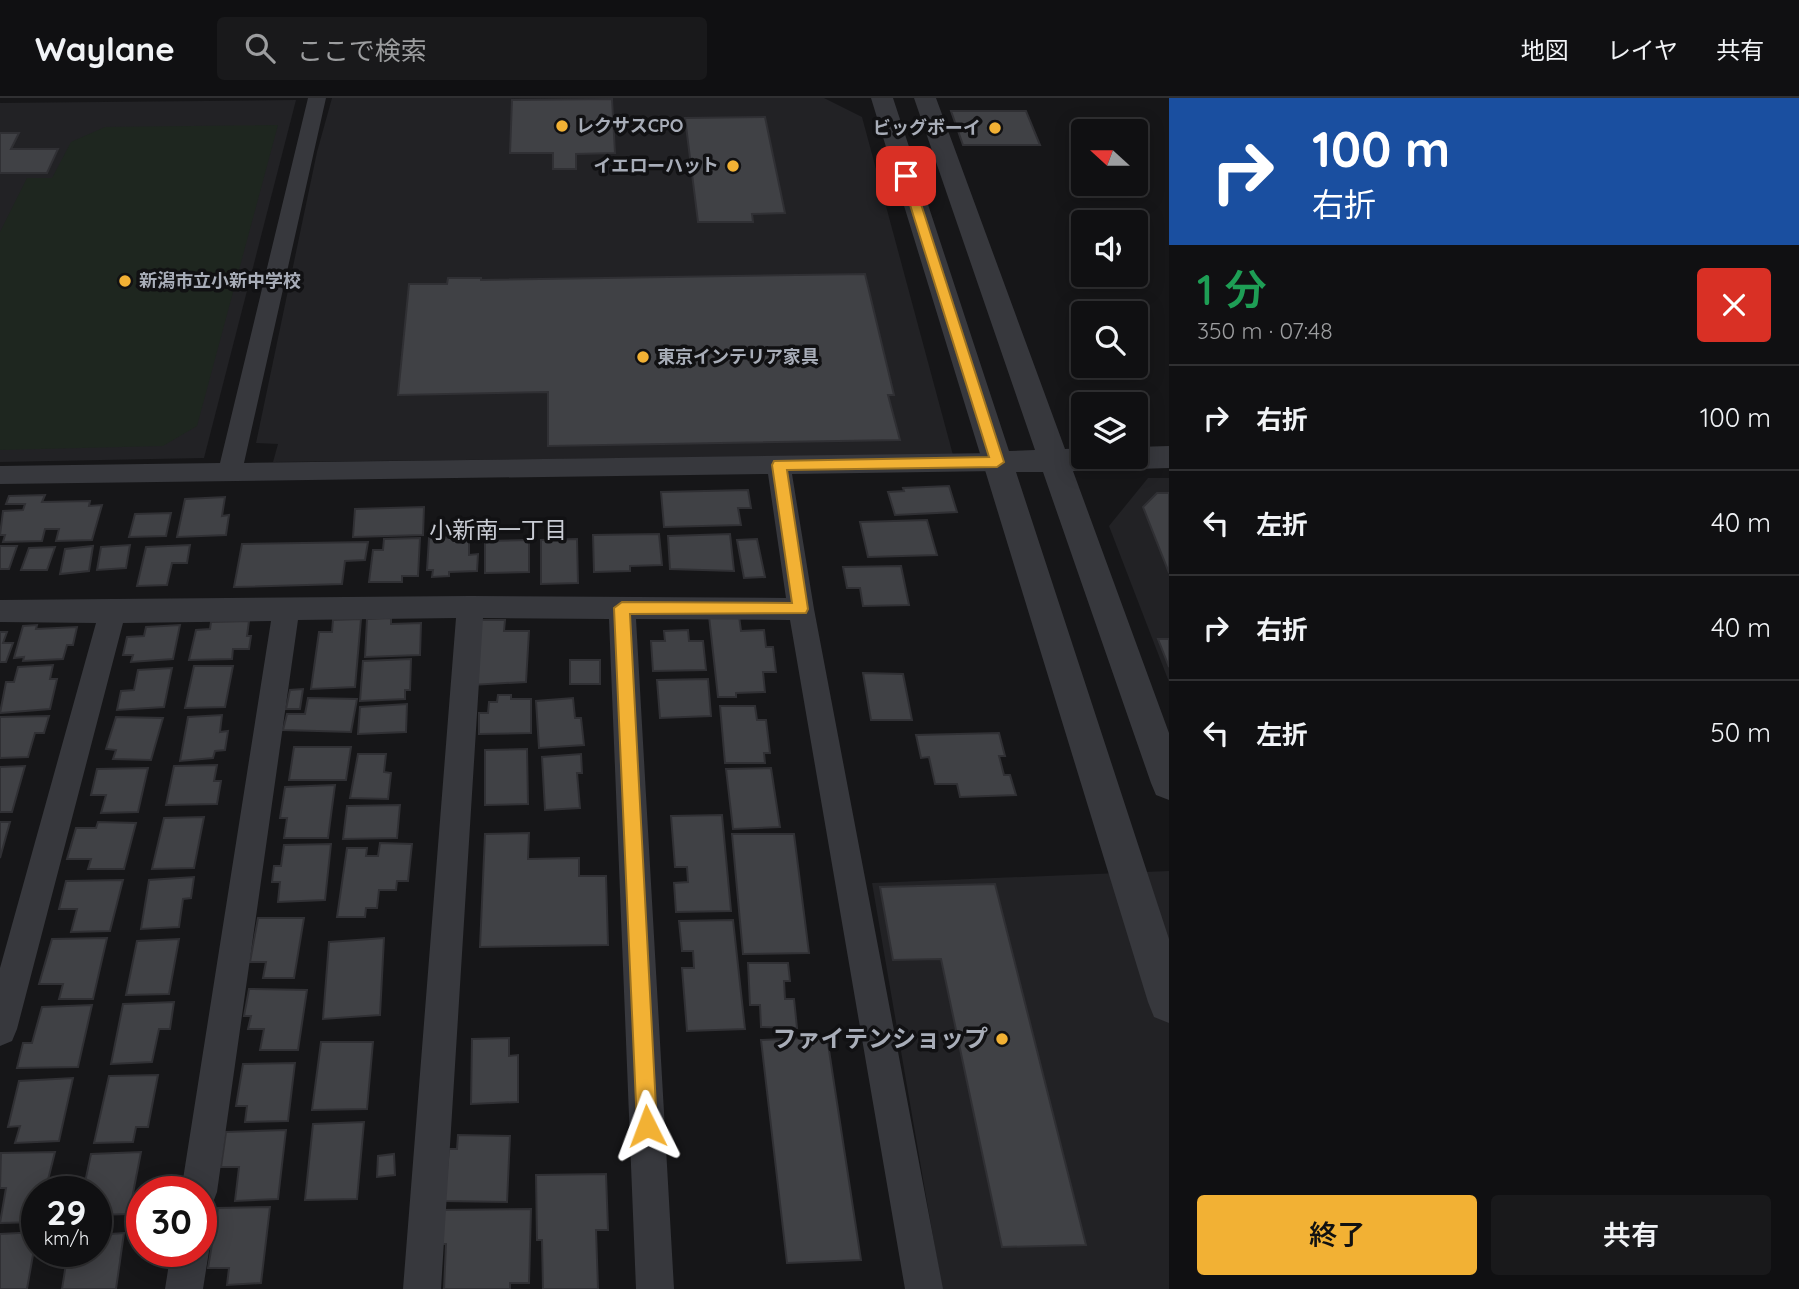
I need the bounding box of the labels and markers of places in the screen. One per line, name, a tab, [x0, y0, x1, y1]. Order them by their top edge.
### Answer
place label: レクサスCPO	[576, 114, 683, 137]
place label: ビッグボーイ	[873, 116, 981, 139]
marker: レクサスCPO	[554, 118, 570, 134]
marker: ビッグボーイ	[987, 120, 1003, 136]
pin	[876, 146, 936, 206]
place label: イエローハット	[594, 154, 719, 177]
marker: イエローハット	[725, 158, 741, 174]
place label: 新潟市立小新中学校	[139, 269, 301, 292]
marker: 新潟市立小新中学校	[117, 273, 133, 289]
place label: 東京インテリア家具	[657, 345, 819, 368]
marker: 東京インテリア家具	[635, 349, 651, 365]
place label: ファイテンショップ	[772, 1023, 988, 1053]
marker: ファイテンショップ	[994, 1031, 1010, 1047]

